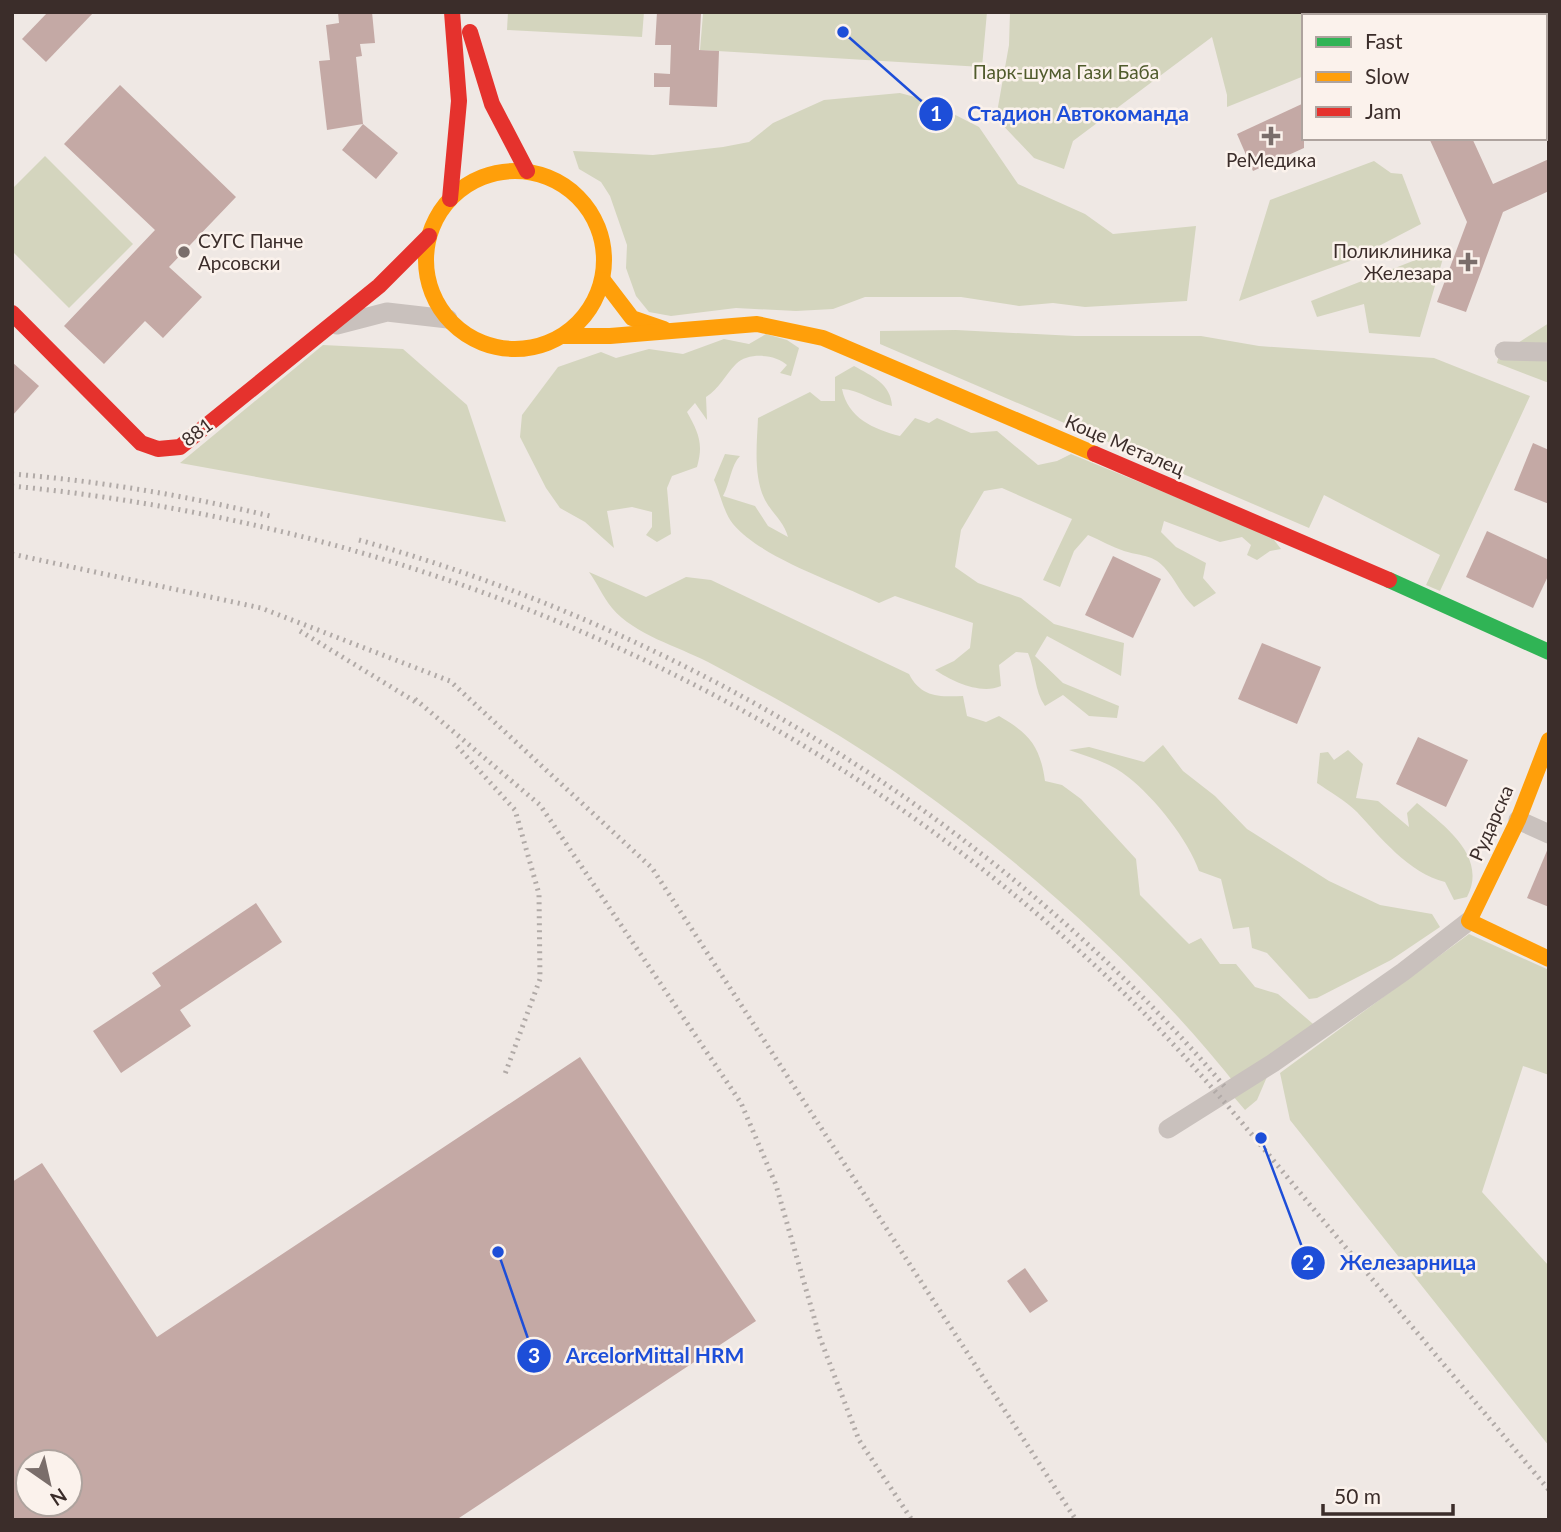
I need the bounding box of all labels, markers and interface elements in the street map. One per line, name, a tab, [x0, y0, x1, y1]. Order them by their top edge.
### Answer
legend	[1302, 14, 1547, 140]
text: Fast	[1365, 28, 1403, 53]
park label: Парк-шума Гази Баба	[973, 60, 1159, 83]
text: Slow	[1365, 63, 1410, 88]
callout: Стадион Автокоманда	[919, 93, 1203, 135]
text: Jam	[1365, 98, 1401, 123]
text: 1	[930, 100, 942, 125]
text: Стадион Автокоманда	[967, 100, 1189, 125]
marker: РеМедика	[1261, 126, 1281, 146]
place label: РеМедика	[1226, 148, 1316, 171]
place label: СУГС Панче Арсовски	[198, 229, 303, 274]
place label: Поликлиника Железара	[1333, 239, 1452, 284]
marker: СУГС Панче Арсовски	[176, 244, 192, 260]
marker: Поликлиника Железара	[1458, 252, 1478, 272]
street label: Коце Металец	[1062, 409, 1189, 480]
street label: 881	[177, 412, 217, 451]
street label: Рударска	[1464, 781, 1517, 864]
callout: Железарница	[1290, 1242, 1490, 1284]
text: 2	[1302, 1249, 1314, 1274]
text: Железарница	[1340, 1249, 1476, 1274]
callout: ArcelorMittal HRM	[517, 1335, 758, 1377]
text: 3	[528, 1342, 540, 1367]
text: ArcelorMittal HRM	[565, 1342, 744, 1367]
north arrow	[14, 1448, 84, 1518]
scale bar	[1323, 1472, 1452, 1516]
text: 50 m	[1334, 1483, 1381, 1508]
text: N	[46, 1484, 71, 1511]

